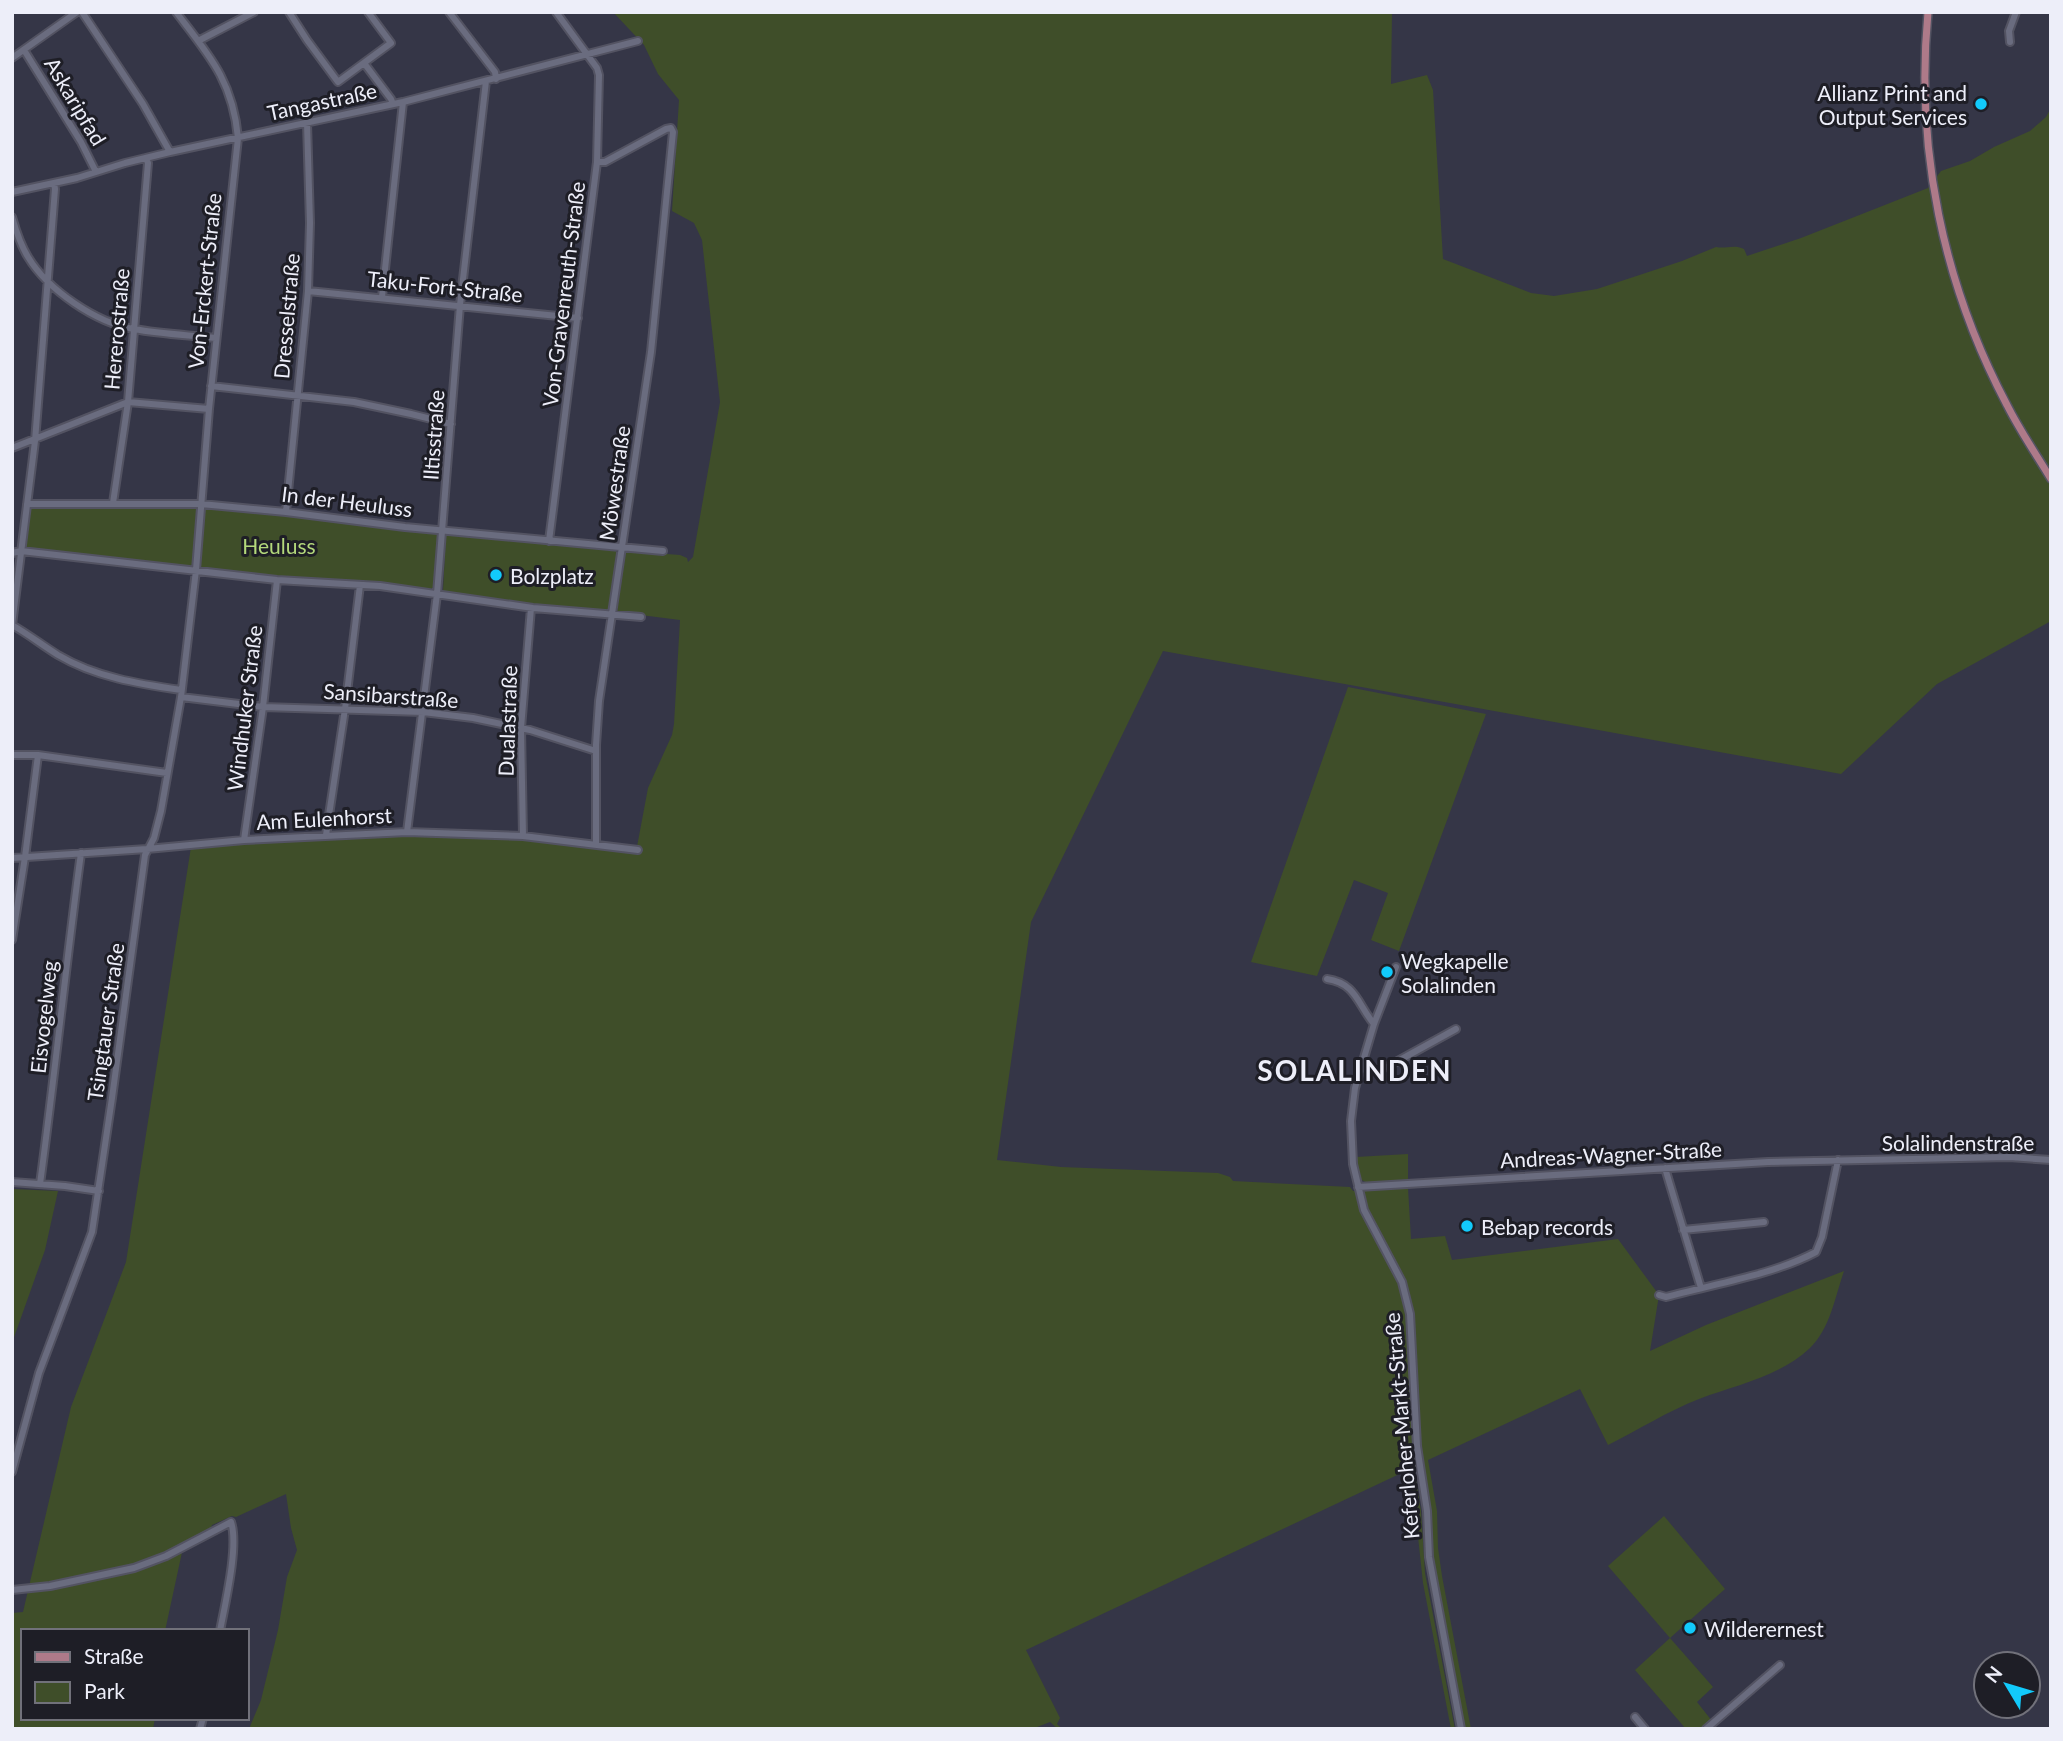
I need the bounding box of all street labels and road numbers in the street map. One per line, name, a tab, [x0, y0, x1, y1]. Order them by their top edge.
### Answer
street label: Askaripfad	[40, 52, 112, 150]
street label: Tangastraße	[265, 77, 379, 125]
street label: Von-Gravenreuth-Straße	[537, 180, 589, 408]
street label: Von-Erckert-Straße	[182, 192, 226, 370]
street label: Dresselstraße	[268, 252, 304, 380]
street label: Taku-Fort-Straße	[366, 265, 524, 307]
street label: Hererostraße	[98, 267, 134, 391]
street label: Iltisstraße	[417, 389, 449, 481]
street label: Möwestraße	[594, 424, 634, 542]
street label: In der Heuluss	[280, 481, 414, 521]
street label: Windhuker Straße	[221, 624, 267, 792]
street label: Dualastraße	[493, 665, 521, 777]
street label: Sansibarstraße	[323, 678, 459, 712]
street label: Am Eulenhorst	[256, 802, 393, 834]
street label: Tsingtauer Straße	[82, 941, 128, 1103]
street label: Eisvogelweg	[25, 959, 61, 1075]
street label: Solalindenstraße	[1882, 1130, 2034, 1155]
street label: Andreas-Wagner-Straße	[1499, 1136, 1723, 1172]
street label: Keferloher-Markt-Straße	[1379, 1312, 1423, 1540]

